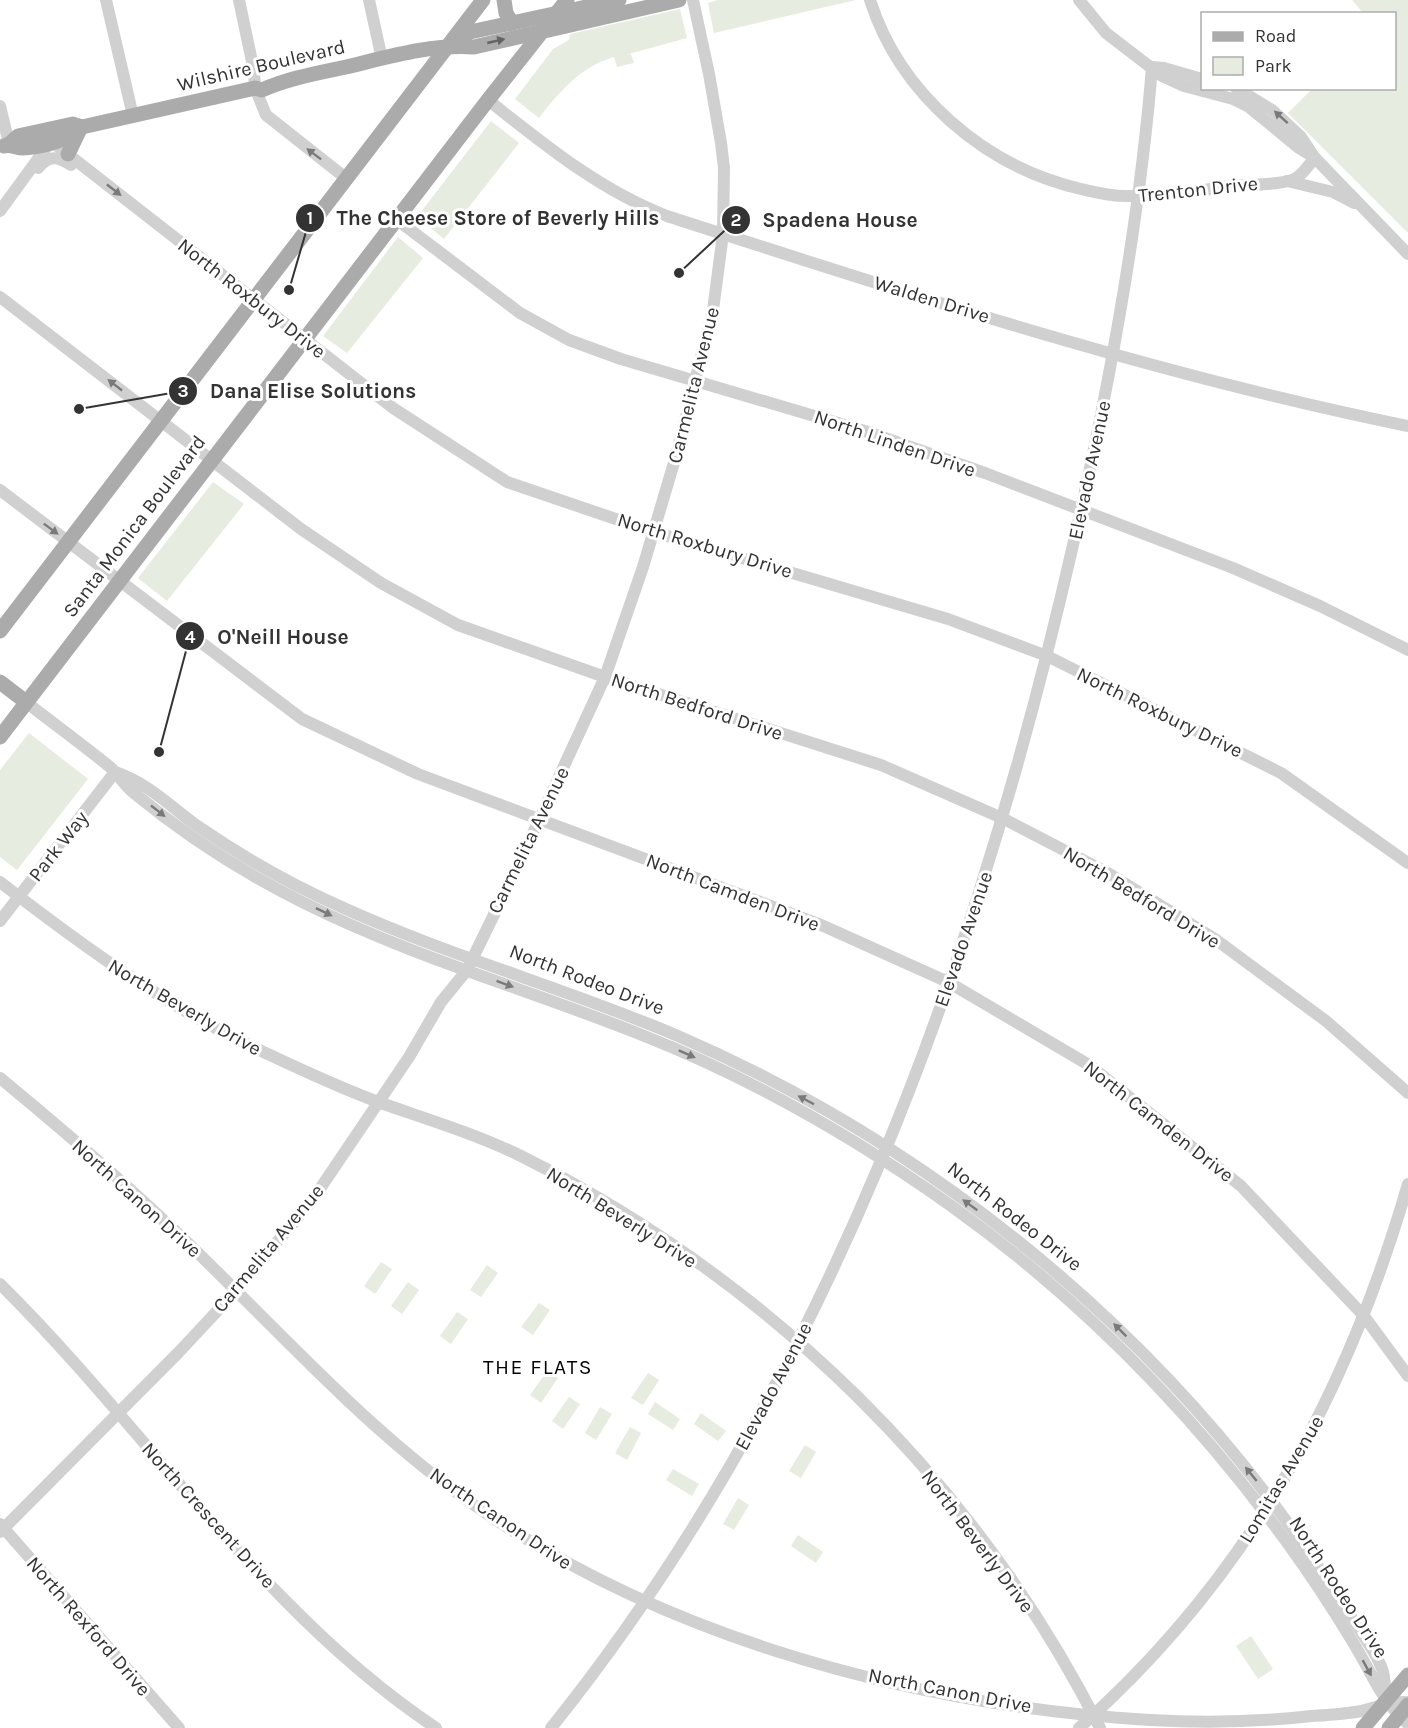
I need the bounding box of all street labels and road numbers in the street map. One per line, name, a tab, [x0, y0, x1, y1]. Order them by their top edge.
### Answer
street label: Wilshire Boulevard	[175, 35, 347, 96]
street label: Trenton Drive	[1137, 172, 1259, 207]
street label: North Roxbury Drive	[173, 233, 330, 363]
street label: Walden Drive	[871, 271, 992, 328]
street label: Carmelita Avenue	[663, 305, 724, 466]
street label: Elevado Avenue	[1064, 398, 1115, 542]
street label: North Linden Drive	[811, 405, 979, 482]
street label: Santa Monica Boulevard	[58, 431, 210, 622]
street label: North Roxbury Drive	[615, 508, 795, 583]
street label: North Roxbury Drive	[1073, 662, 1246, 763]
street label: North Bedford Drive	[608, 668, 786, 745]
street label: Carmelita Avenue	[483, 763, 574, 917]
street label: Park Way	[24, 807, 93, 886]
street label: North Bedford Drive	[1059, 841, 1224, 953]
street label: North Camden Drive	[643, 849, 823, 936]
street label: Elevado Avenue	[930, 869, 997, 1010]
street label: North Rodeo Drive	[506, 939, 667, 1020]
street label: North Beverly Drive	[104, 954, 265, 1061]
street label: North Camden Drive	[1079, 1056, 1238, 1187]
street label: North Canon Drive	[67, 1134, 206, 1262]
street label: North Rodeo Drive	[943, 1157, 1086, 1276]
street label: North Beverly Drive	[542, 1162, 701, 1273]
street label: Carmelita Avenue	[208, 1180, 329, 1317]
street label: Elevado Avenue	[730, 1318, 817, 1454]
street label: Lomitas Avenue	[1234, 1411, 1329, 1547]
street label: North Crescent Drive	[137, 1438, 280, 1593]
street label: North Canon Drive	[425, 1462, 576, 1574]
street label: North Beverly Drive	[916, 1465, 1039, 1617]
street label: North Rodeo Drive	[1284, 1512, 1393, 1662]
street label: North Rexford Drive	[22, 1552, 155, 1701]
street label: North Canon Drive	[866, 1663, 1034, 1718]

